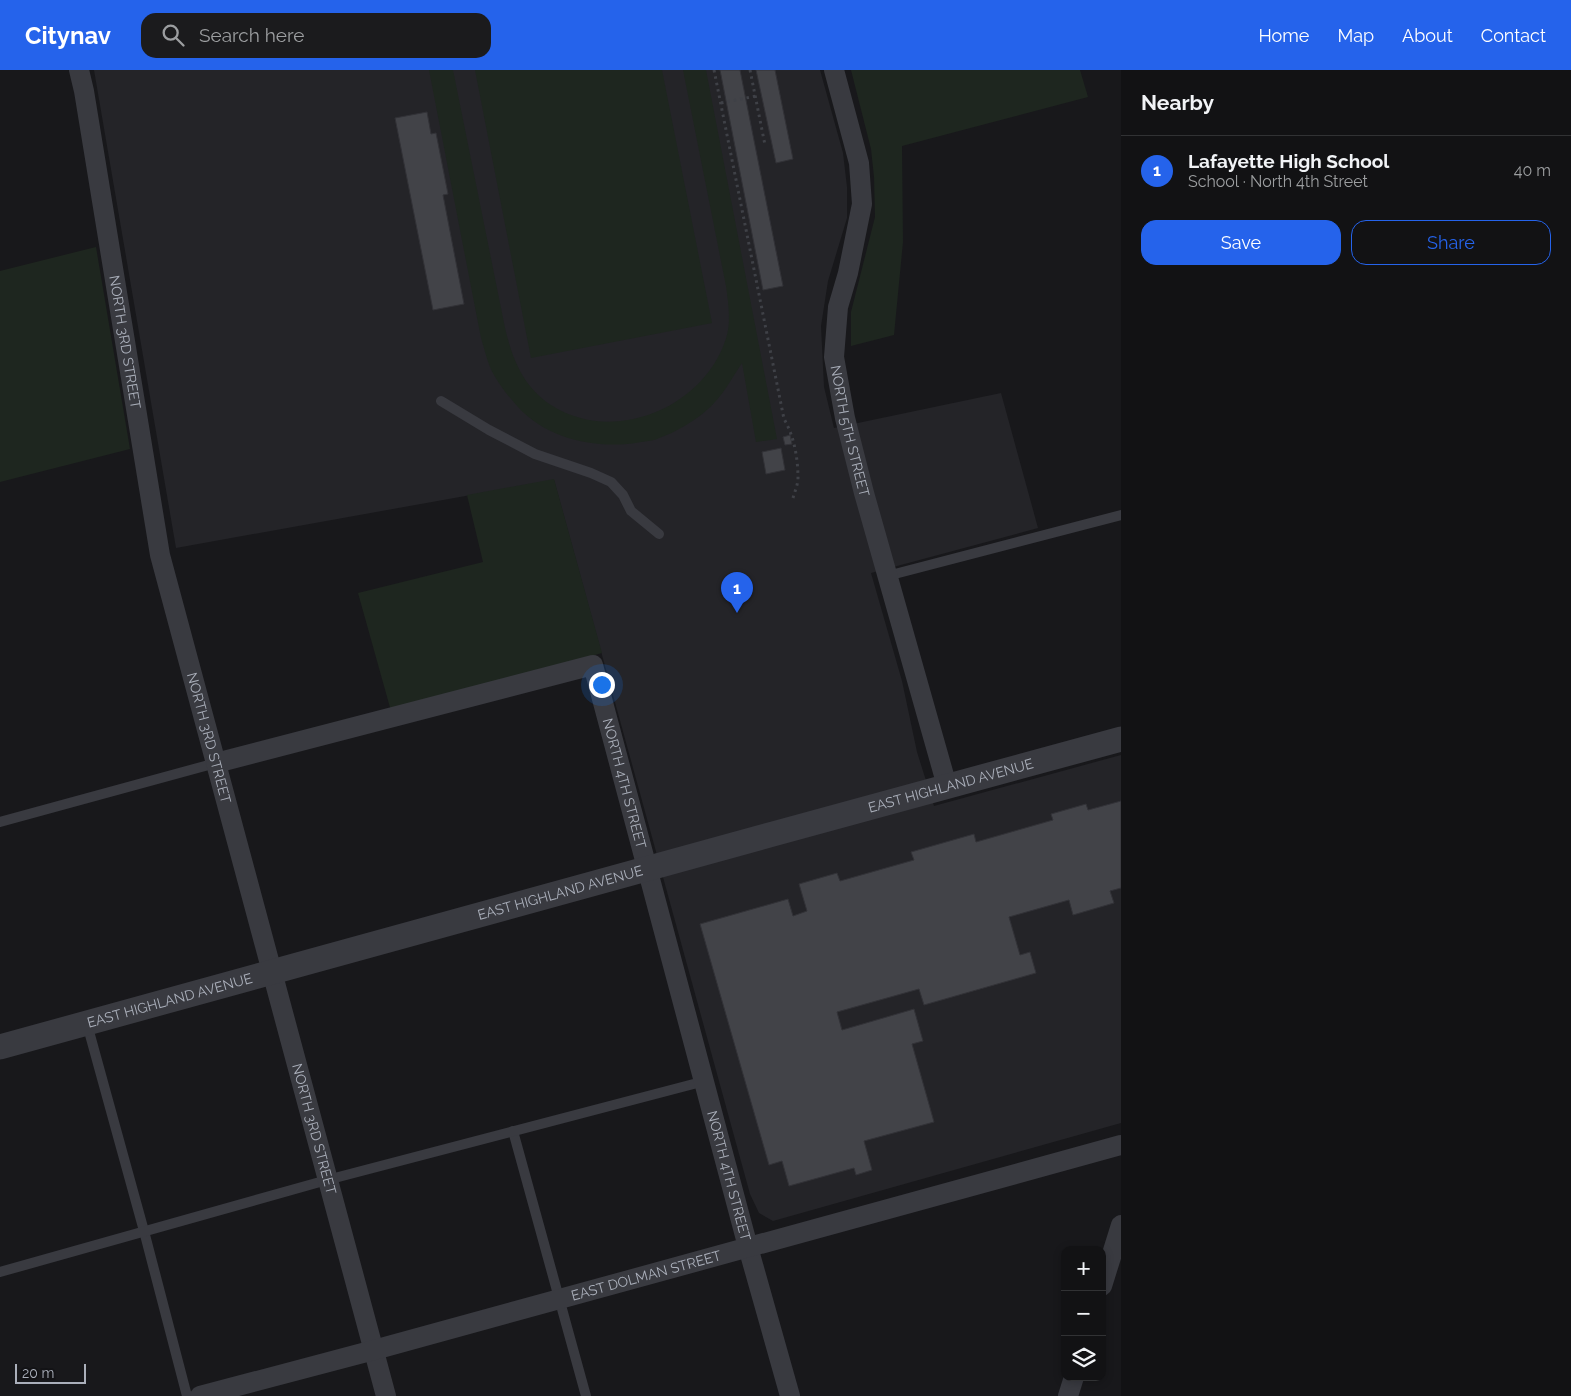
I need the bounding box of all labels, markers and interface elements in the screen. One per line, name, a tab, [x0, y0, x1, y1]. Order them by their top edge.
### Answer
search box	[141, 13, 491, 58]
text: Citynav	[25, 21, 111, 50]
icon: search	[159, 21, 187, 49]
text: Search here	[199, 24, 304, 46]
text: Home	[1258, 25, 1309, 46]
text: Map	[1337, 25, 1374, 46]
text: About	[1402, 25, 1453, 46]
text: Contact	[1481, 25, 1546, 46]
text: Nearby	[1141, 90, 1214, 115]
text: Lafayette High School	[1188, 150, 1389, 172]
text: 1	[1153, 161, 1161, 180]
text: 40 m	[1514, 161, 1551, 180]
text: School · North 4th Street	[1188, 172, 1368, 191]
button: Save	[1141, 220, 1341, 265]
button: Share	[1351, 220, 1551, 265]
street label: NORTH 3RD STREET	[106, 274, 144, 410]
street label: NORTH 5TH STREET	[828, 364, 873, 499]
pin: 1	[721, 572, 753, 613]
street label: NORTH 3RD STREET	[184, 671, 234, 805]
your location	[589, 672, 615, 698]
street label: NORTH 4TH STREET	[600, 717, 650, 851]
street label: EAST HIGHLAND AVENUE	[866, 755, 1035, 816]
street label: EAST HIGHLAND AVENUE	[476, 862, 644, 923]
street label: EAST HIGHLAND AVENUE	[85, 970, 254, 1031]
street label: NORTH 3RD STREET	[289, 1062, 340, 1197]
street label: NORTH 4TH STREET	[704, 1109, 754, 1243]
map controls	[1061, 1246, 1106, 1381]
button: +	[1061, 1246, 1106, 1291]
street label: EAST DOLMAN STREET	[569, 1247, 723, 1304]
button: −	[1061, 1291, 1106, 1336]
button: layers	[1061, 1336, 1106, 1381]
scale bar	[15, 1361, 86, 1384]
text: 20 m	[22, 1365, 54, 1381]

